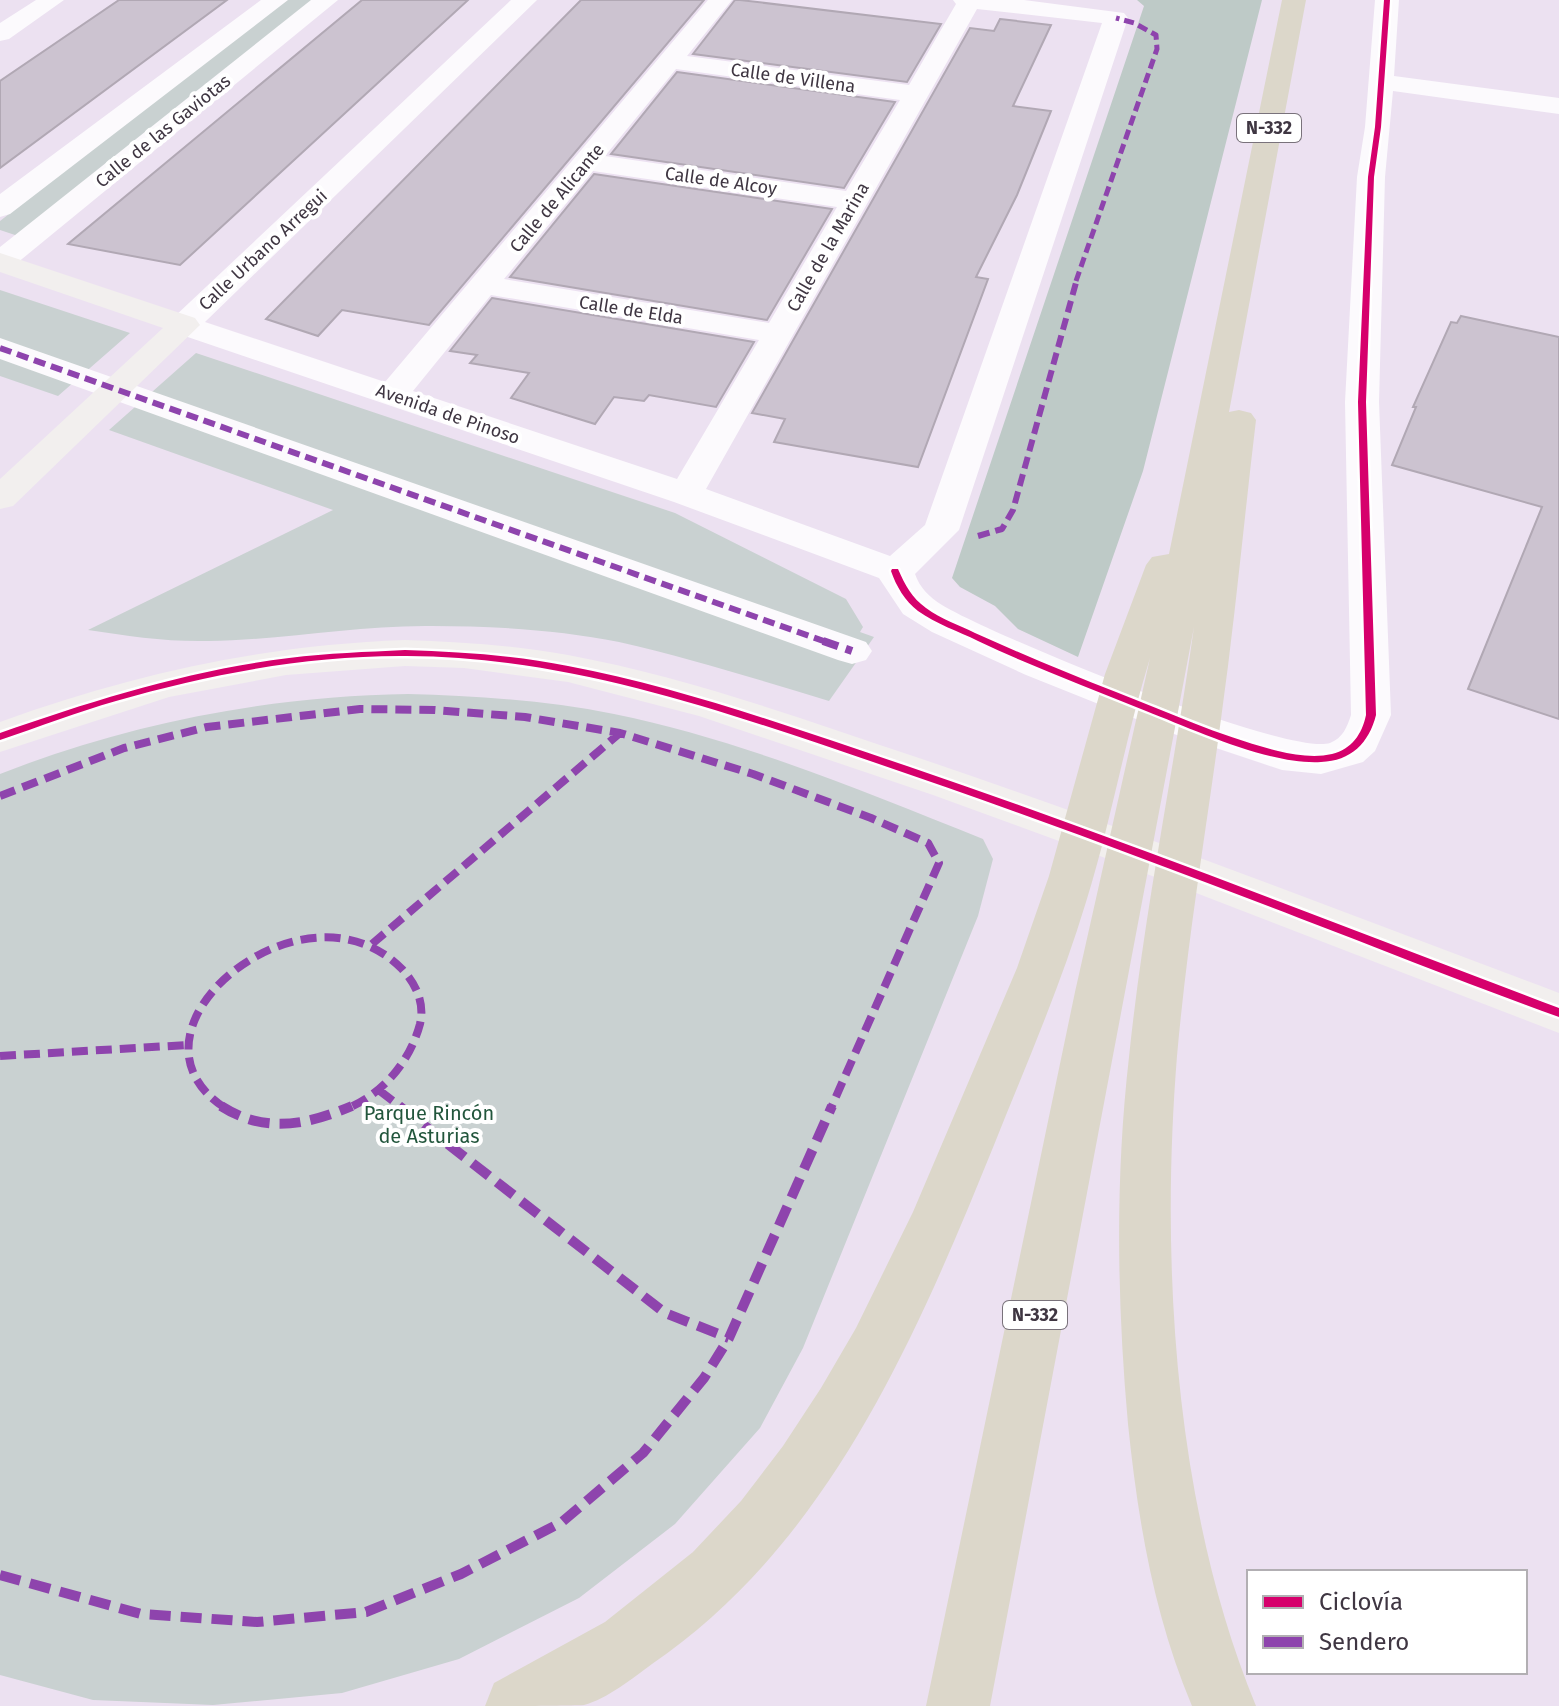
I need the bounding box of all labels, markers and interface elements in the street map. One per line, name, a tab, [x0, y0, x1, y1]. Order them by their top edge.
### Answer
street label: Calle de Villena	[729, 58, 857, 98]
street label: Calle de las Gaviotas	[91, 70, 235, 192]
road number: N-332	[1237, 114, 1301, 142]
street label: Calle de Alicante	[505, 139, 609, 257]
street label: Calle de Alcoy	[664, 162, 779, 200]
street label: Calle de la Marina	[782, 178, 874, 316]
street label: Calle Urbano Arregui	[194, 185, 332, 315]
street label: Calle de Elda	[577, 291, 685, 329]
street label: Avenida de Pinoso	[373, 379, 523, 449]
park label: Parque Rincón de Asturias	[364, 1101, 494, 1148]
road number: N-332	[1003, 1301, 1067, 1329]
legend	[1247, 1570, 1527, 1674]
text: Ciclovía	[1319, 1588, 1403, 1616]
text: Sendero	[1319, 1628, 1409, 1656]

